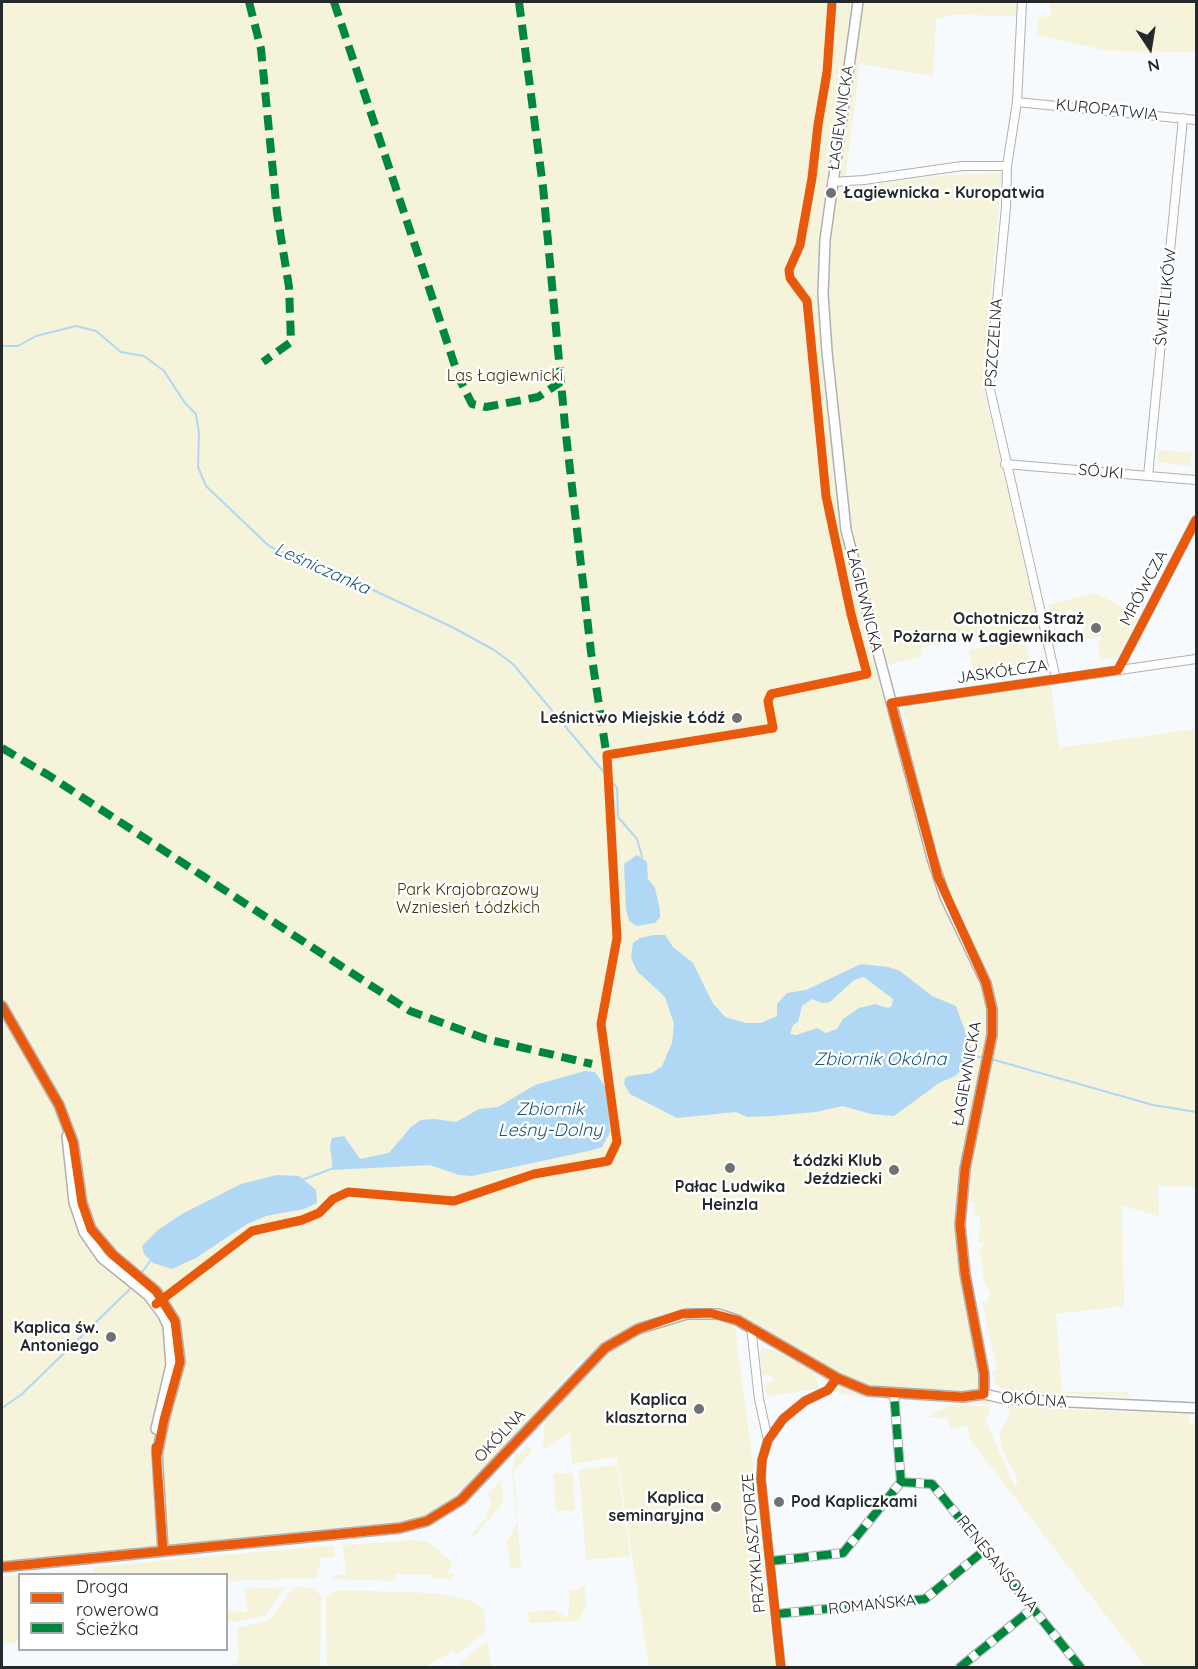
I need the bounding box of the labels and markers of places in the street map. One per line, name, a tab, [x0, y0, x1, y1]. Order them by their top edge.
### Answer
place label: Łagiewnicka - Kuropatwia	[843, 183, 1045, 203]
marker: Łagiewnicka - Kuropatwia	[824, 186, 838, 200]
place label: Ochotnicza Straż Pożarna w Łagiewnikach	[893, 609, 1084, 647]
marker: Ochotnicza Straż Pożarna w Łagiewnikach	[1089, 621, 1103, 635]
place label: Leśnictwo Miejskie Łódź	[540, 708, 725, 728]
marker: Leśnictwo Miejskie Łódź	[730, 711, 744, 725]
place label: Łódzki Klub Jeździecki	[793, 1151, 882, 1189]
marker: Pałac Ludwika Heinzla	[723, 1161, 737, 1175]
marker: Łódzki Klub Jeździecki	[887, 1163, 901, 1177]
place label: Pałac Ludwika Heinzla	[675, 1177, 785, 1215]
place label: Kaplica św. Antoniego	[13, 1318, 99, 1356]
marker: Kaplica św. Antoniego	[104, 1330, 118, 1344]
place label: Kaplica klasztorna	[605, 1390, 687, 1428]
marker: Kaplica klasztorna	[692, 1402, 706, 1416]
place label: Kaplica seminaryjna	[608, 1488, 704, 1526]
place label: Pod Kapliczkami	[791, 1492, 917, 1512]
marker: Pod Kapliczkami	[772, 1495, 786, 1509]
marker: Kaplica seminaryjna	[709, 1500, 723, 1514]

